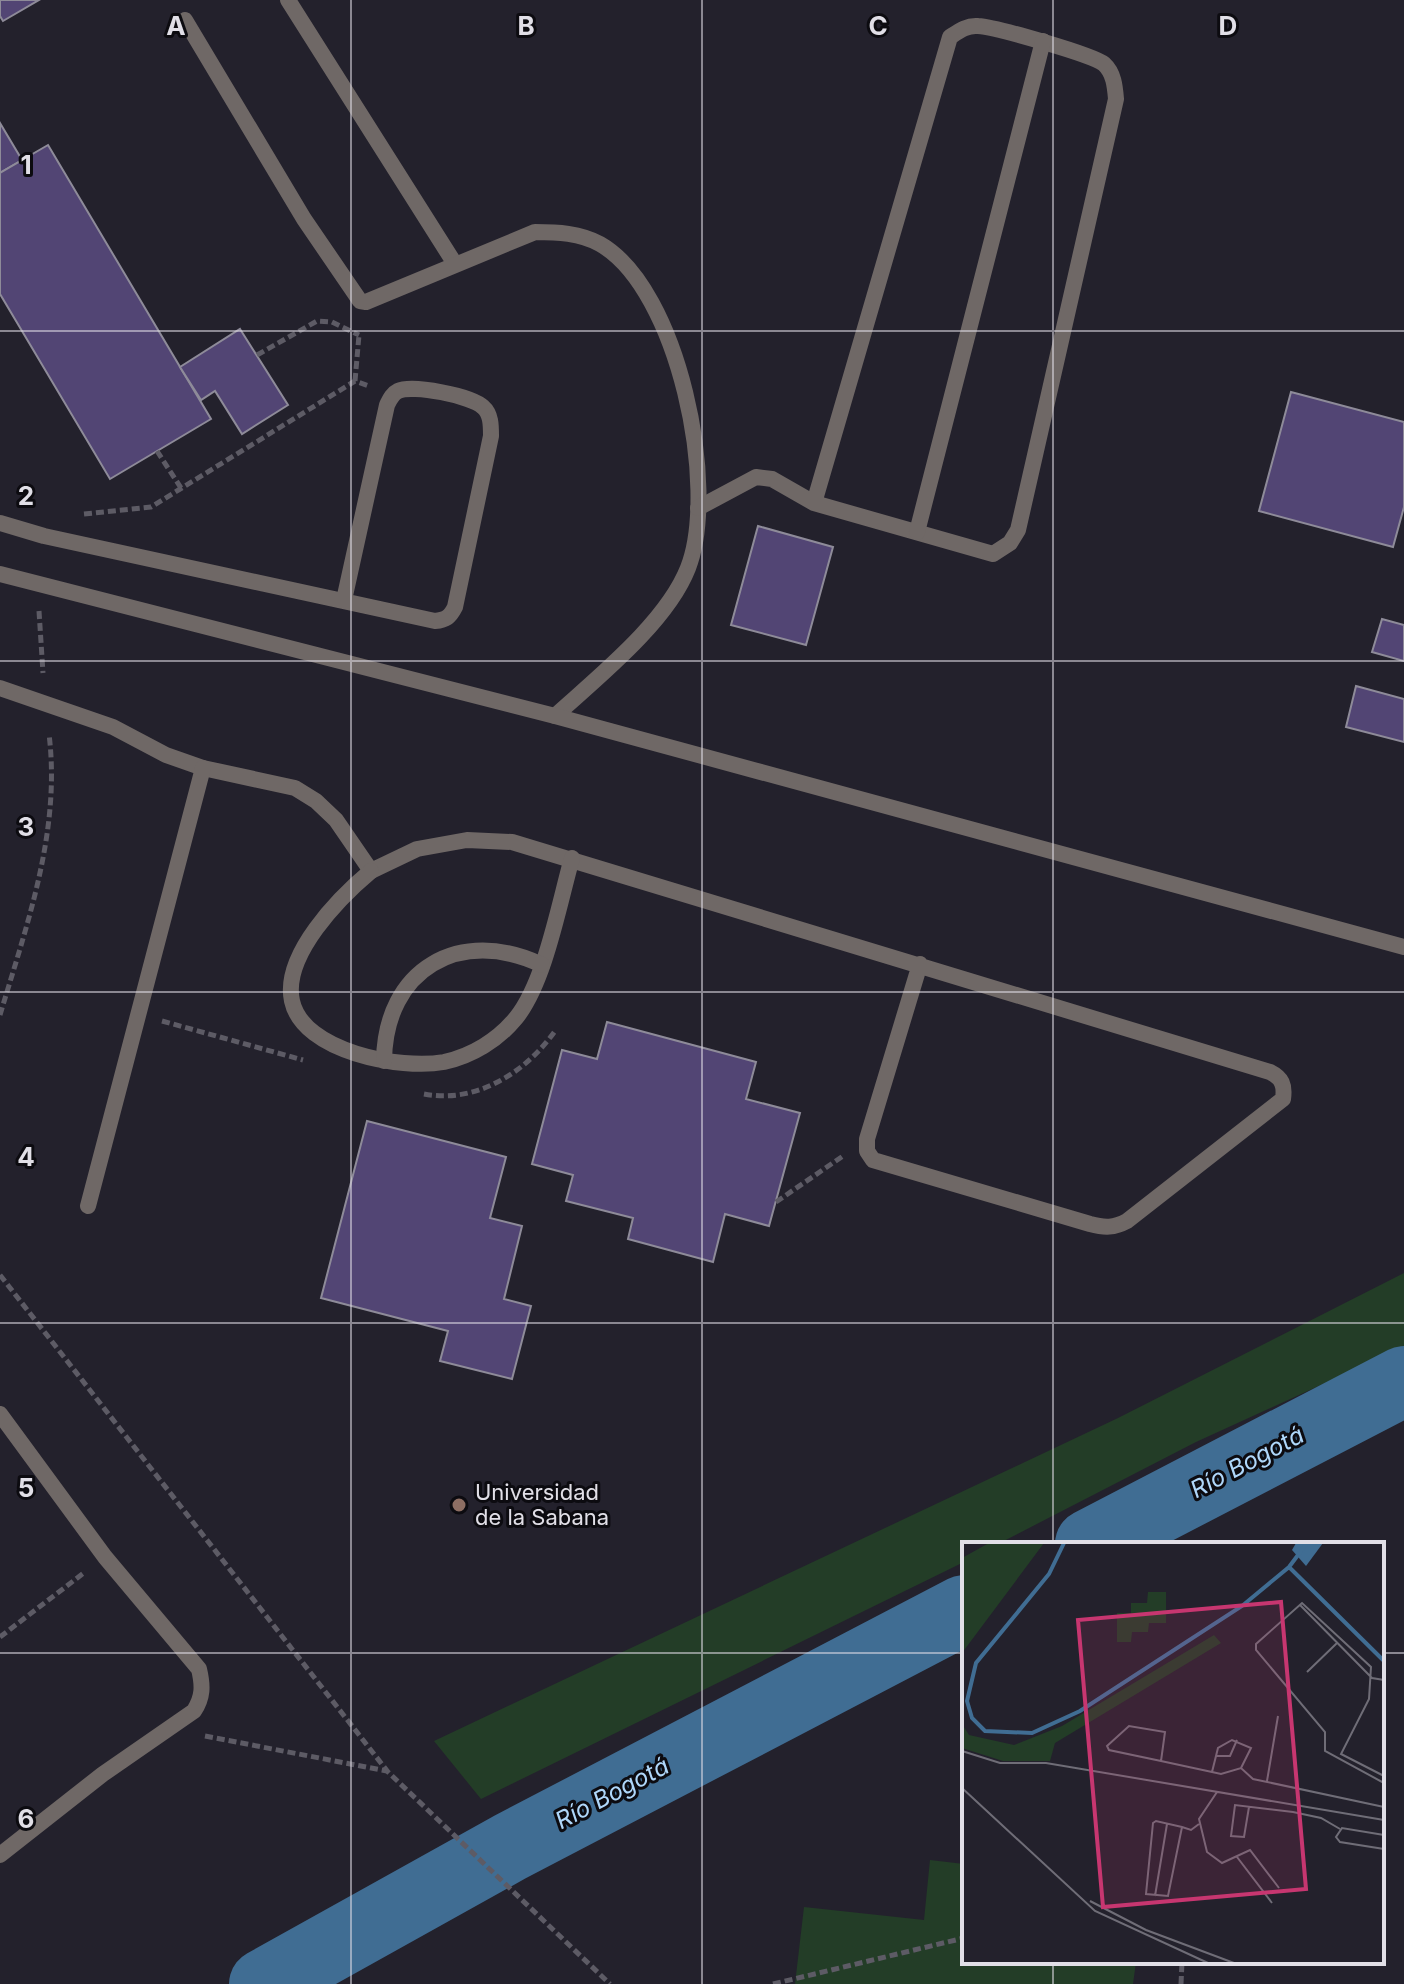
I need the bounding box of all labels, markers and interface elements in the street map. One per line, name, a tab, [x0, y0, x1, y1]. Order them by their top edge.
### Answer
text: A	[166, 10, 186, 41]
text: B	[517, 10, 535, 41]
text: C	[868, 10, 888, 41]
text: D	[1219, 10, 1237, 41]
text: 1	[20, 149, 32, 180]
text: 2	[18, 480, 34, 511]
text: 3	[18, 811, 34, 842]
text: 4	[17, 1141, 35, 1172]
water label: Río Bogotá	[1185, 1420, 1309, 1504]
text: 5	[18, 1472, 34, 1503]
place label: Universidad de la Sabana	[475, 1479, 609, 1530]
marker: Universidad de la Sabana	[450, 1496, 468, 1514]
inset map	[962, 1542, 1384, 1964]
water label: Río Bogotá	[550, 1751, 674, 1835]
text: 6	[18, 1803, 34, 1834]

